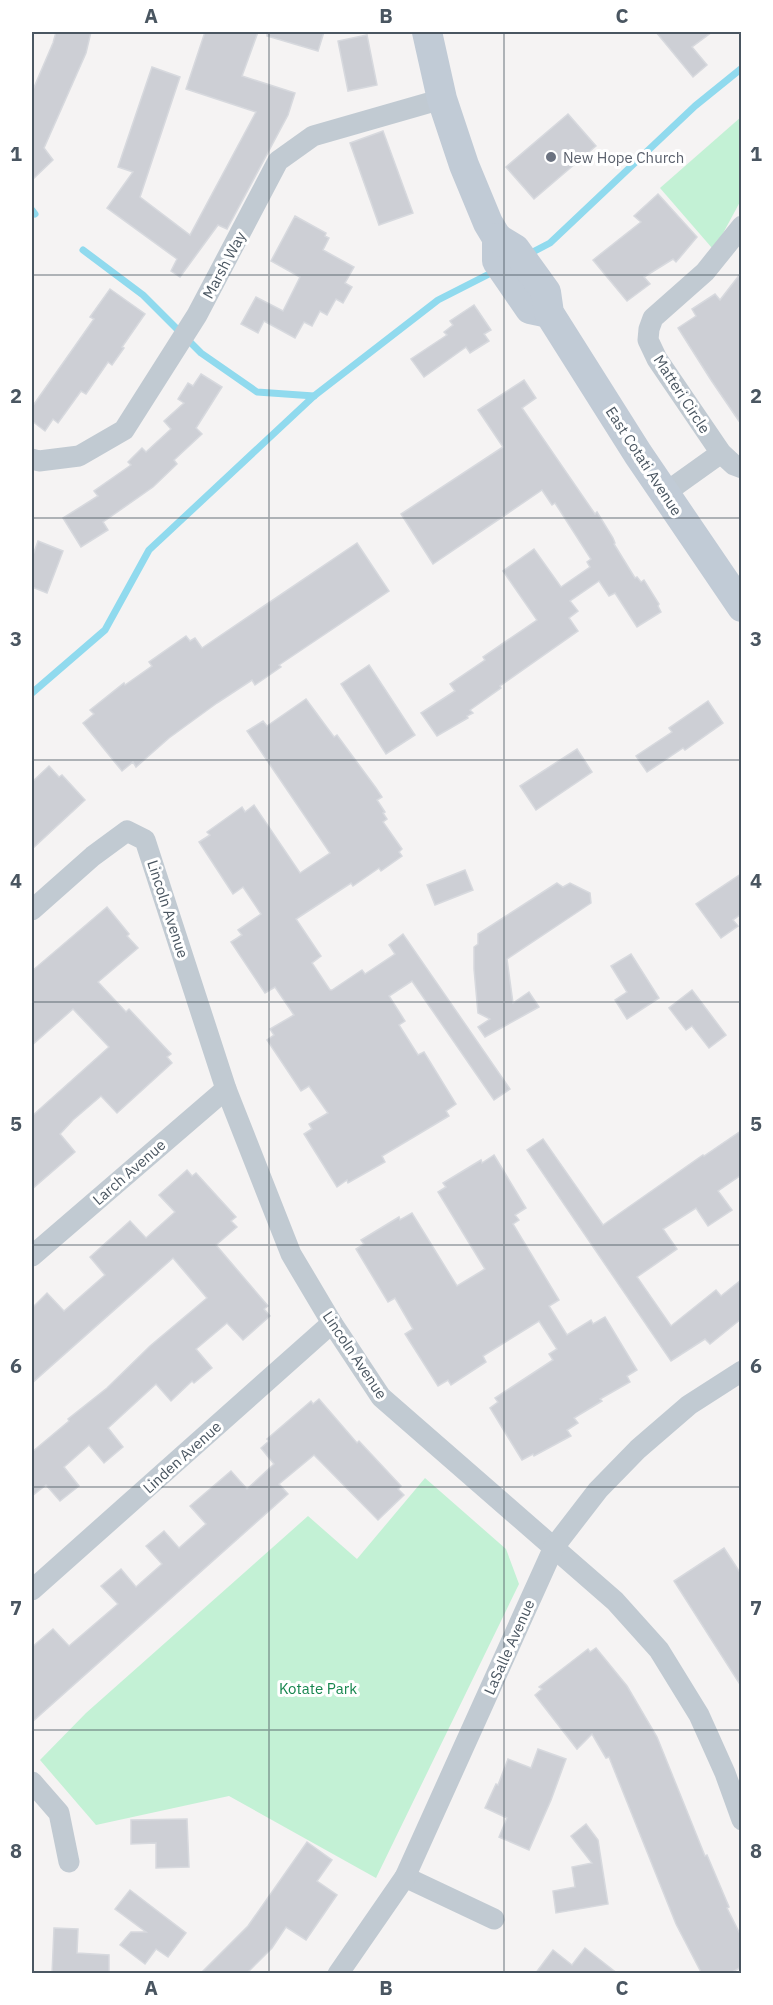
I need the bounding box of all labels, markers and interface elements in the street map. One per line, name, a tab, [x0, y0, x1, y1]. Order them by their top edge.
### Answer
text: A	[144, 2, 158, 29]
text: B	[379, 2, 393, 29]
text: C	[615, 2, 629, 29]
text: 1	[10, 140, 22, 167]
text: 1	[750, 140, 762, 167]
place label: New Hope Church	[563, 148, 684, 167]
marker: New Hope Church	[544, 150, 558, 164]
street label: Marsh Way	[198, 228, 250, 302]
street label: Matteri Circle	[650, 351, 714, 437]
text: 2	[10, 382, 22, 409]
text: 2	[750, 382, 762, 409]
street label: East Cotati Avenue	[602, 403, 686, 519]
text: 3	[10, 625, 22, 652]
text: 3	[750, 625, 762, 652]
street label: Lincoln Avenue	[143, 858, 193, 960]
text: 4	[10, 867, 22, 894]
text: 4	[750, 867, 762, 894]
text: 5	[10, 1110, 22, 1137]
text: 5	[750, 1110, 762, 1137]
street label: Larch Avenue	[89, 1135, 169, 1209]
street label: Lincoln Avenue	[319, 1307, 391, 1403]
text: 6	[10, 1352, 22, 1379]
text: 6	[750, 1352, 762, 1379]
street label: Linden Avenue	[139, 1417, 225, 1497]
text: 7	[10, 1594, 22, 1621]
text: 7	[750, 1594, 762, 1621]
street label: LaSalle Avenue	[480, 1596, 538, 1698]
park label: Kotate Park	[279, 1679, 357, 1698]
text: 8	[10, 1837, 22, 1864]
text: 8	[750, 1837, 762, 1864]
text: A	[144, 1974, 158, 2001]
text: B	[379, 1974, 393, 2001]
text: C	[615, 1974, 629, 2001]

